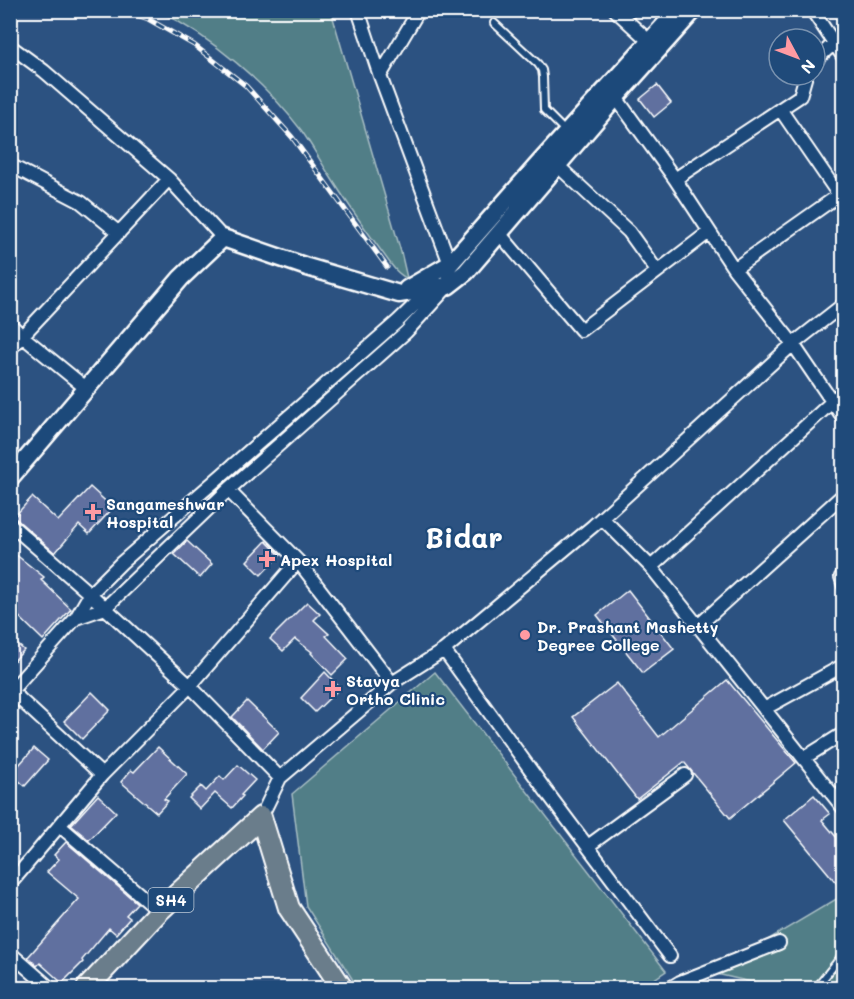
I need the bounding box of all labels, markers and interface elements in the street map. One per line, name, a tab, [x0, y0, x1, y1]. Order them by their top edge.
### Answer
north arrow	[767, 27, 827, 87]
text: N	[797, 56, 821, 79]
place label: Sangameshwar Hospital	[106, 493, 224, 532]
marker: Sangameshwar Hospital	[84, 503, 102, 521]
district label: Bidar	[425, 519, 503, 555]
place label: Apex Hospital	[280, 549, 392, 570]
marker: Apex Hospital	[258, 550, 276, 568]
place label: Dr. Prashant Mashetty Degree College	[537, 616, 719, 655]
marker: Dr. Prashant Mashetty Degree College	[518, 628, 532, 642]
place label: Stavya Ortho Clinic	[346, 670, 445, 709]
marker: Stavya Ortho Clinic	[324, 680, 342, 698]
road number: SH4	[148, 888, 194, 912]

